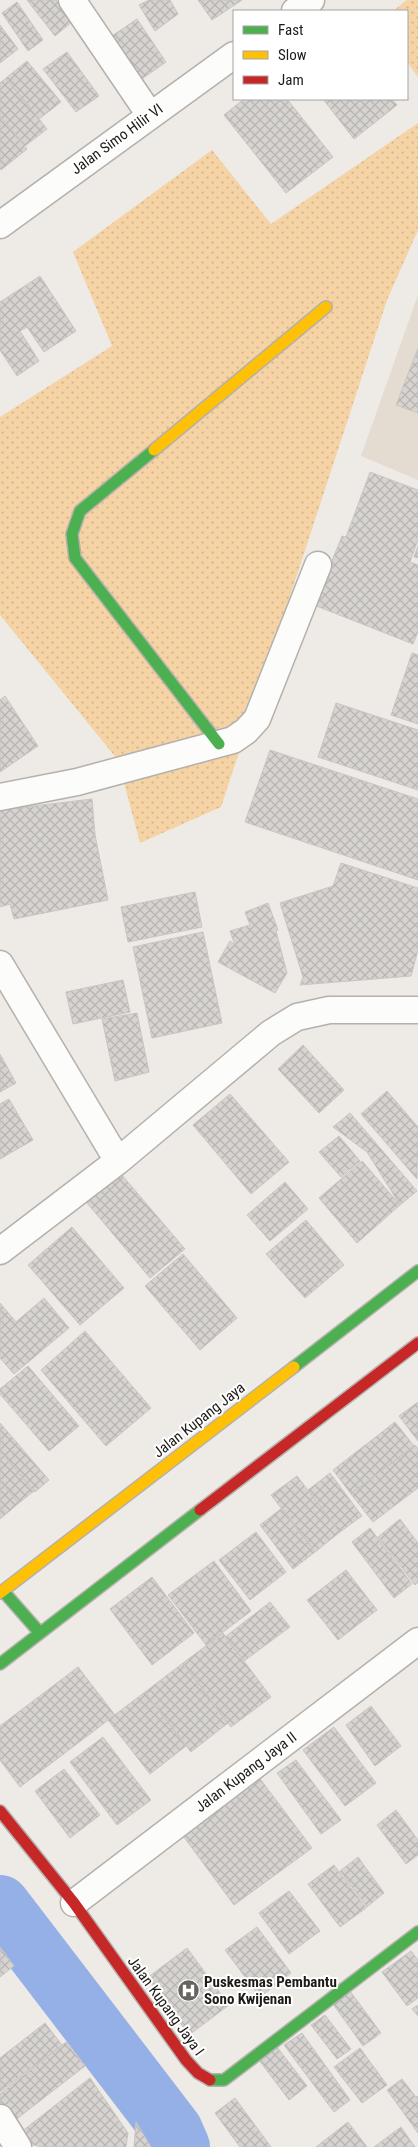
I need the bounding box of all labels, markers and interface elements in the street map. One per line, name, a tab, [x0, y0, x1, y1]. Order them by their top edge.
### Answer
legend	[233, 10, 408, 100]
text: Fast	[278, 21, 303, 39]
text: Slow	[278, 46, 307, 64]
text: Jam	[278, 71, 304, 89]
street label: Jalan Simo Hilir VI	[68, 100, 166, 178]
street label: Jalan Kupang Jaya	[150, 1379, 248, 1461]
street label: Jalan Kupang Jaya II	[192, 1728, 300, 1816]
street label: Jalan Kupang Jaya I	[124, 1953, 208, 2059]
place label: Puskesmas Pembantu Sono Kwijenan	[204, 1973, 337, 2008]
hospital icon: Puskesmas Pembantu Sono Kwijenan	[176, 1979, 200, 2003]

